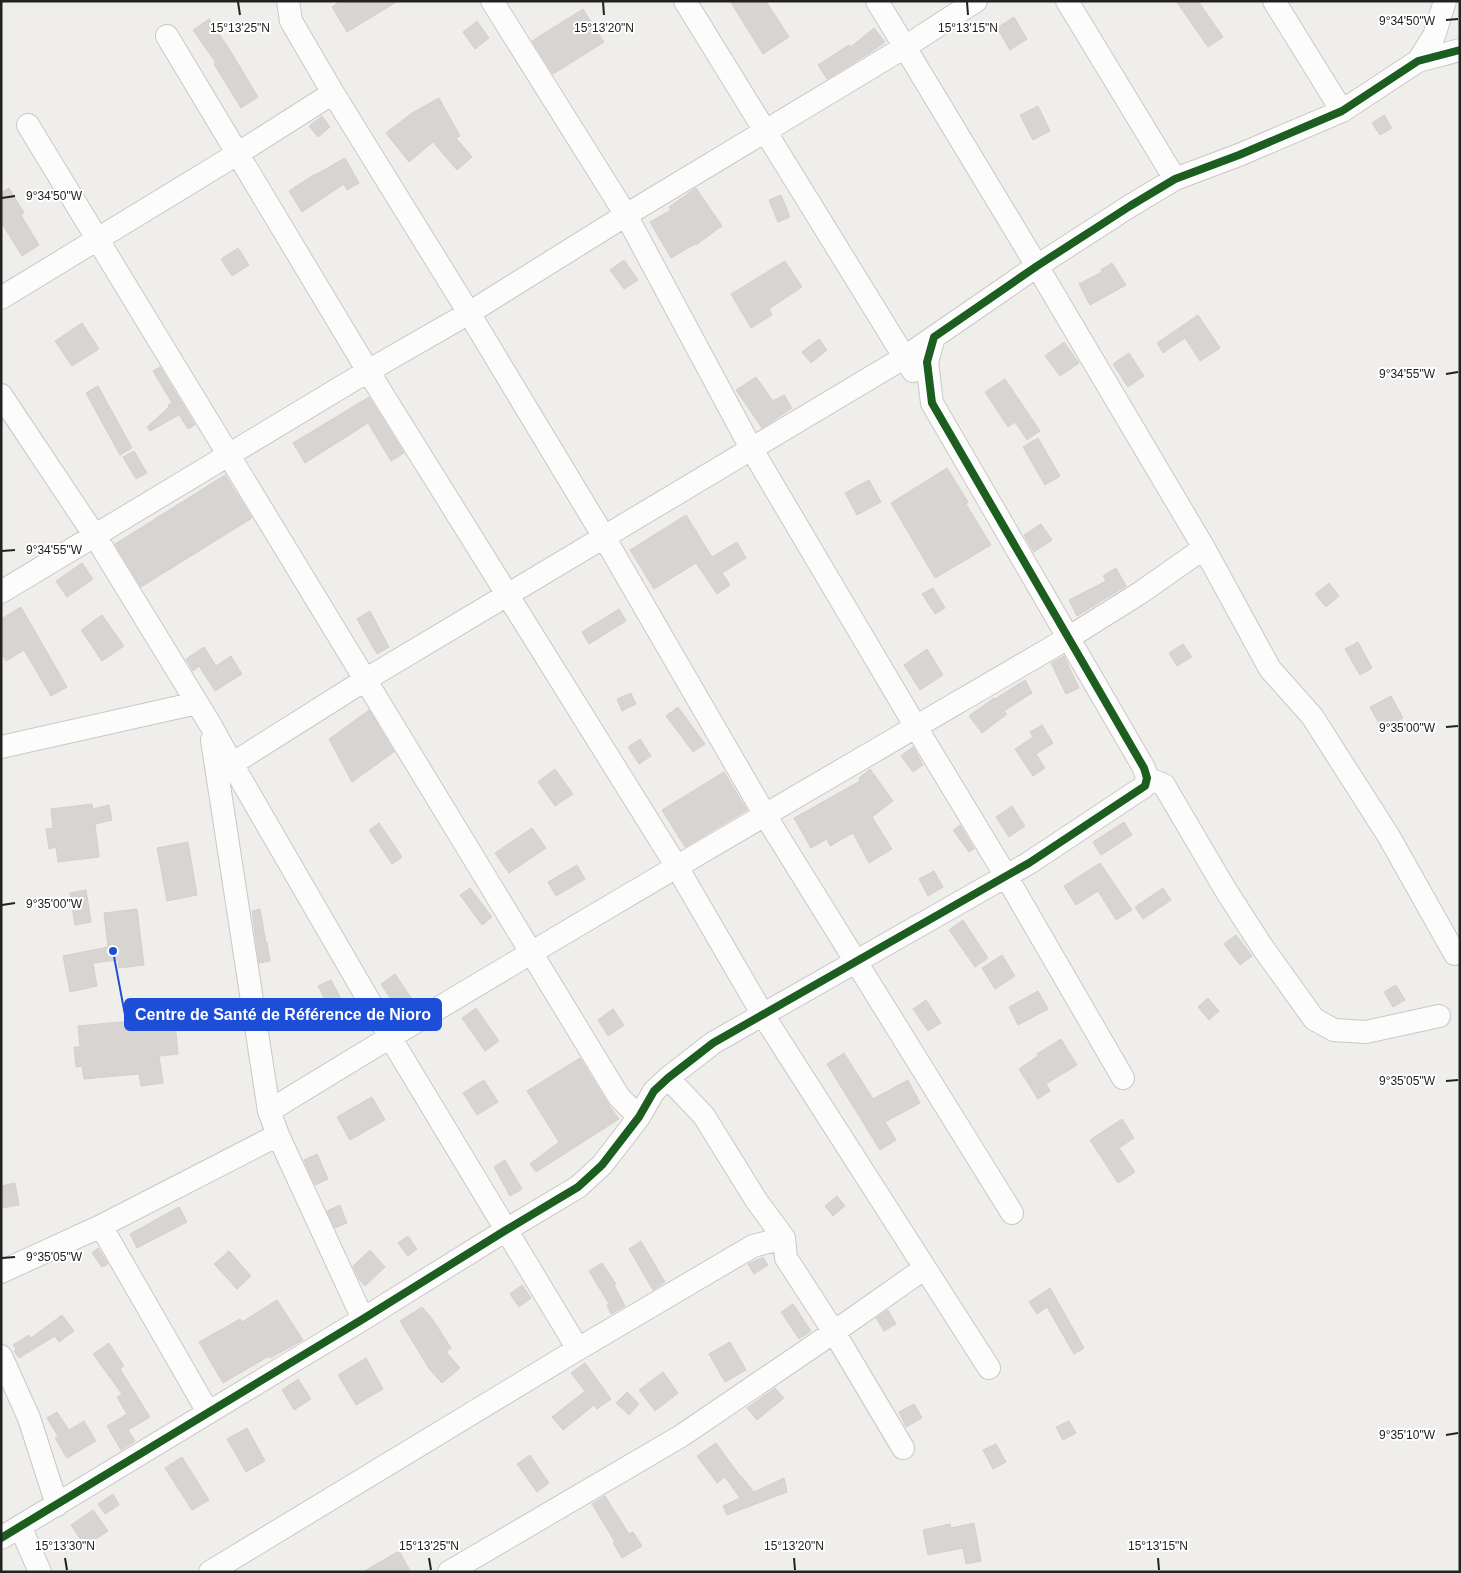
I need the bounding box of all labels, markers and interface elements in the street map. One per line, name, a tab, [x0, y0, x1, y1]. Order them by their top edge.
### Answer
text: 9°34'50"W	[1379, 14, 1436, 28]
text: 15°13'25"N	[210, 21, 270, 35]
text: 15°13'20"N	[574, 21, 634, 35]
text: 15°13'15"N	[938, 21, 998, 35]
text: 9°34'50"W	[26, 189, 83, 203]
text: 9°34'55"W	[1379, 367, 1436, 381]
text: 9°34'55"W	[26, 543, 83, 557]
text: 9°35'00"W	[1379, 721, 1436, 735]
text: 9°35'00"W	[26, 897, 83, 911]
callout: Centre de Santé de Référence de Nioro	[125, 999, 441, 1030]
text: Centre de Santé de Référence de Nioro	[135, 1006, 431, 1023]
text: 9°35'05"W	[1379, 1074, 1436, 1088]
text: 9°35'05"W	[26, 1250, 83, 1264]
text: 9°35'10"W	[1379, 1428, 1436, 1442]
text: 15°13'30"N	[35, 1539, 95, 1553]
text: 15°13'25"N	[399, 1539, 459, 1553]
text: 15°13'20"N	[764, 1539, 824, 1553]
text: 15°13'15"N	[1128, 1539, 1188, 1553]

